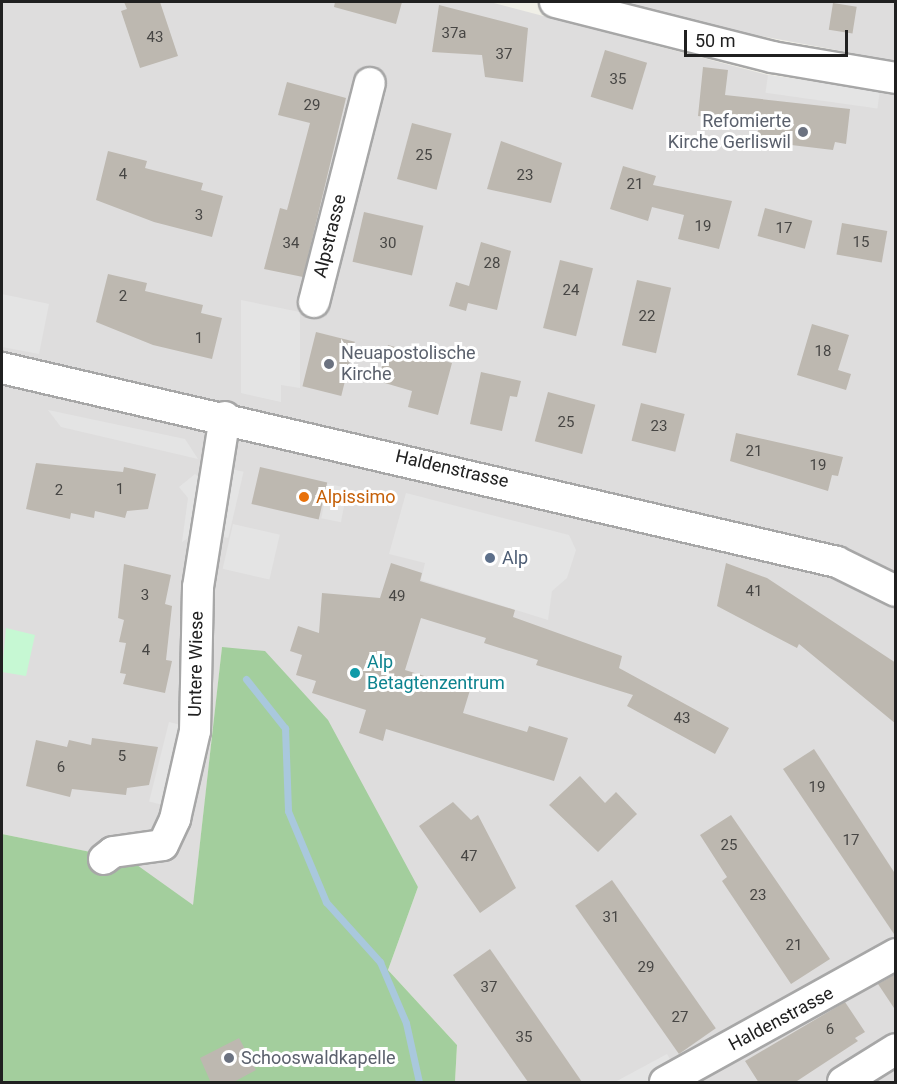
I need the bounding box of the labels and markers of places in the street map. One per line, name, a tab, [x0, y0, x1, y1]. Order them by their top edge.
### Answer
place label: Refomierte Kirche Gerliswil	[668, 111, 791, 154]
marker: Refomierte Kirche Gerliswil	[796, 125, 810, 139]
place label: Neuapostolische Kirche	[341, 343, 476, 386]
marker: Neuapostolische Kirche	[322, 357, 336, 371]
place label: Alpissimo	[316, 486, 396, 508]
marker: Alpissimo	[297, 490, 311, 504]
place label: Alp	[502, 547, 528, 569]
marker: Alp	[483, 551, 497, 565]
place label: Alp Betagtenzentrum	[367, 652, 505, 694]
marker: Alp Betagtenzentrum	[348, 666, 362, 680]
place label: Schooswaldkapelle	[241, 1047, 396, 1069]
marker: Schooswaldkapelle	[222, 1051, 236, 1065]

